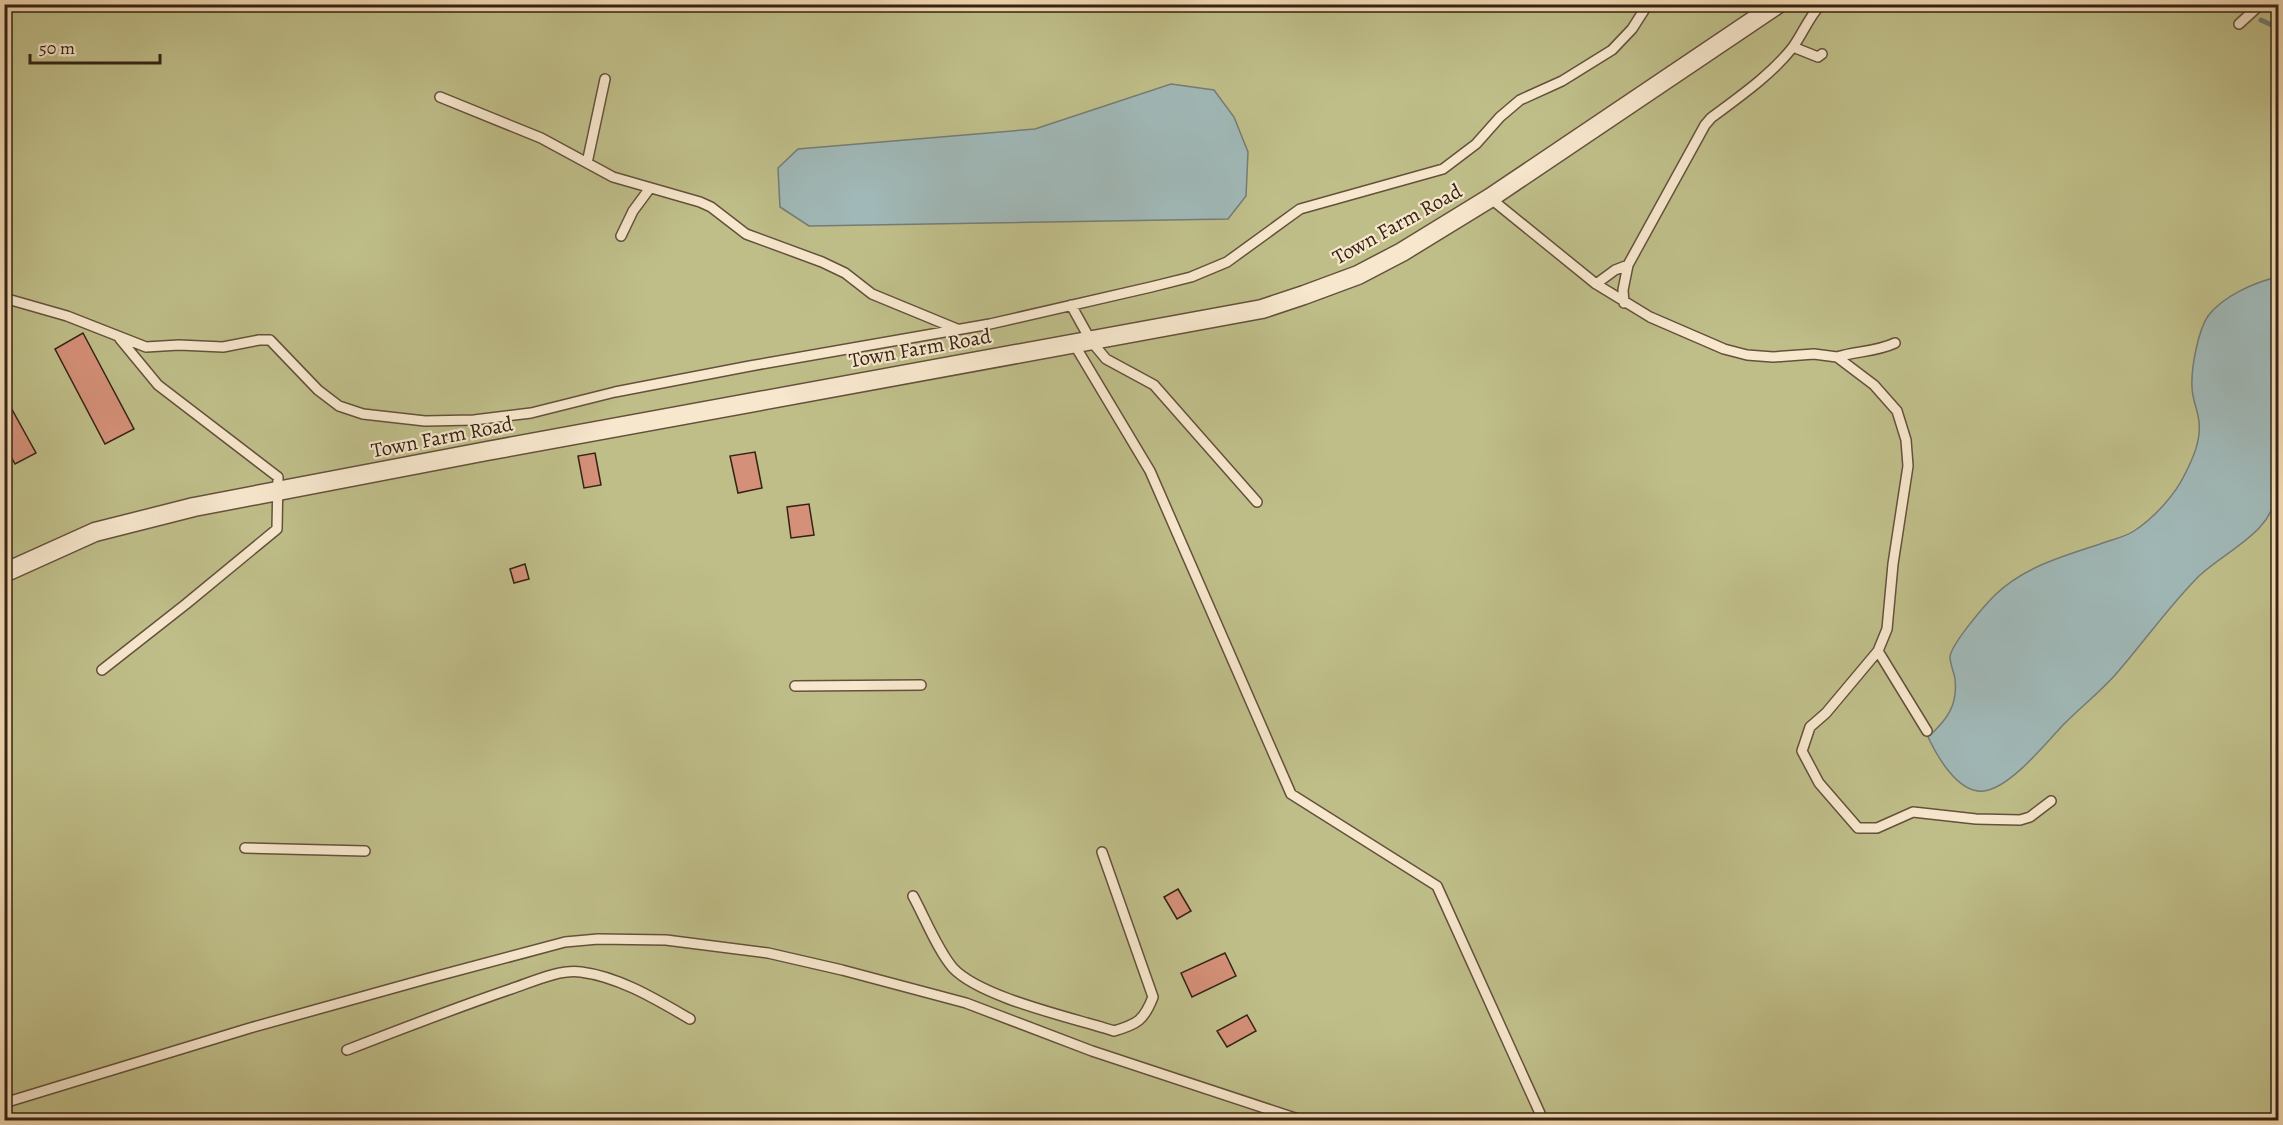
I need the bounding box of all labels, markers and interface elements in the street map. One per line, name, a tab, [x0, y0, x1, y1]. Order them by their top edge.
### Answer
scale bar	[30, 27, 160, 65]
text: 50 m	[39, 36, 75, 60]
street label: Town Farm Road	[1327, 177, 1467, 271]
street label: Town Farm Road	[847, 322, 994, 374]
street label: Town Farm Road	[369, 409, 516, 464]

